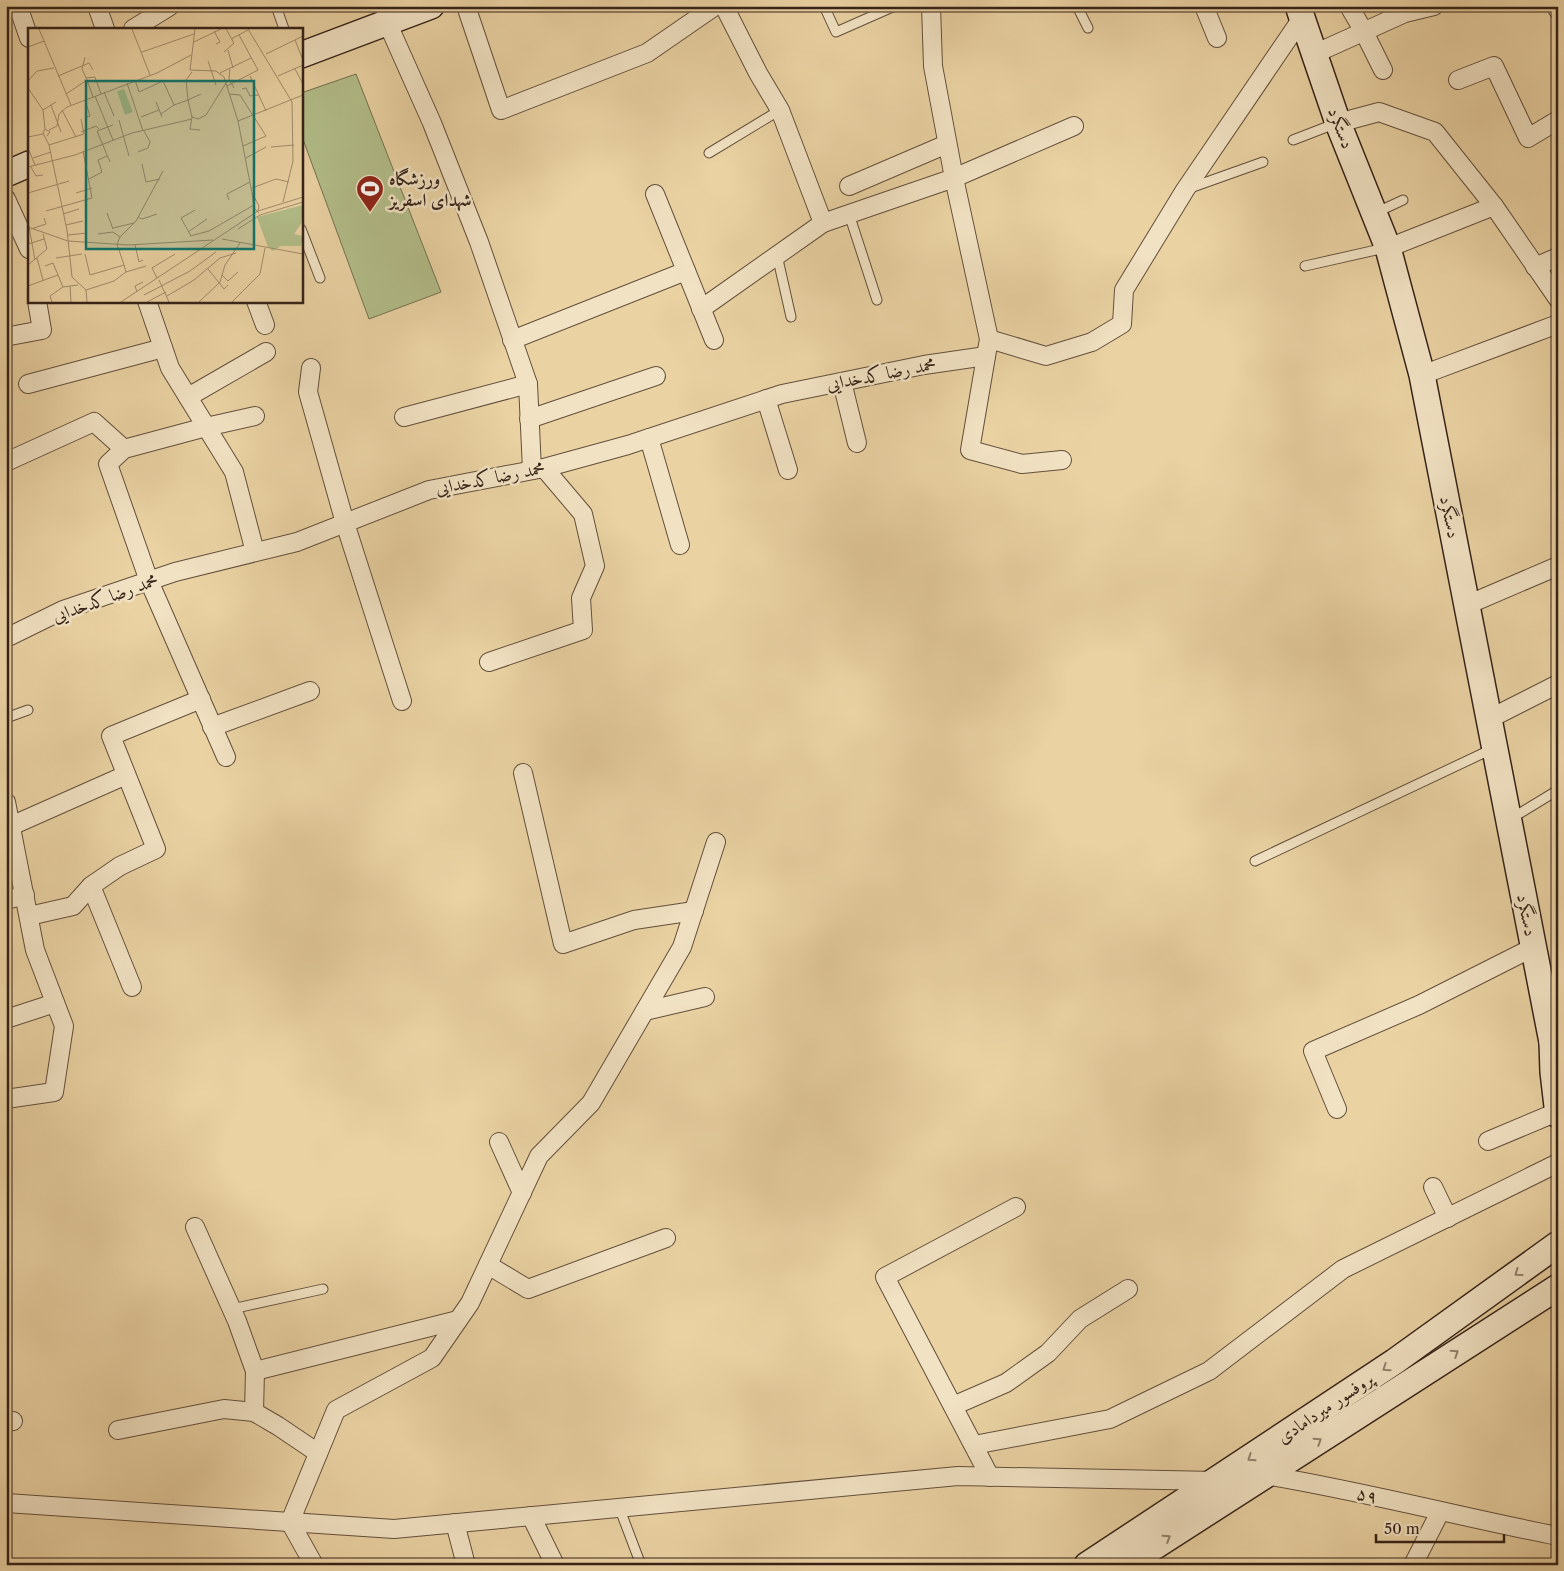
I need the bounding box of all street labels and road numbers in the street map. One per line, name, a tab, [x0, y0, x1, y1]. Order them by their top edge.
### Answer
street label: دستگرد	[1322, 104, 1359, 152]
street label: محمد رضا کدخدایی	[824, 353, 938, 396]
street label: محمد رضا کدخدایی	[433, 457, 547, 500]
street label: دستگرد	[1434, 494, 1465, 540]
street label: محمد رضا کدخدایی	[49, 569, 161, 628]
street label: دستگرد	[1511, 892, 1542, 938]
street label: پروفسور میردامادی	[1273, 1367, 1379, 1448]
street label: ۵۹	[1354, 1482, 1380, 1508]

